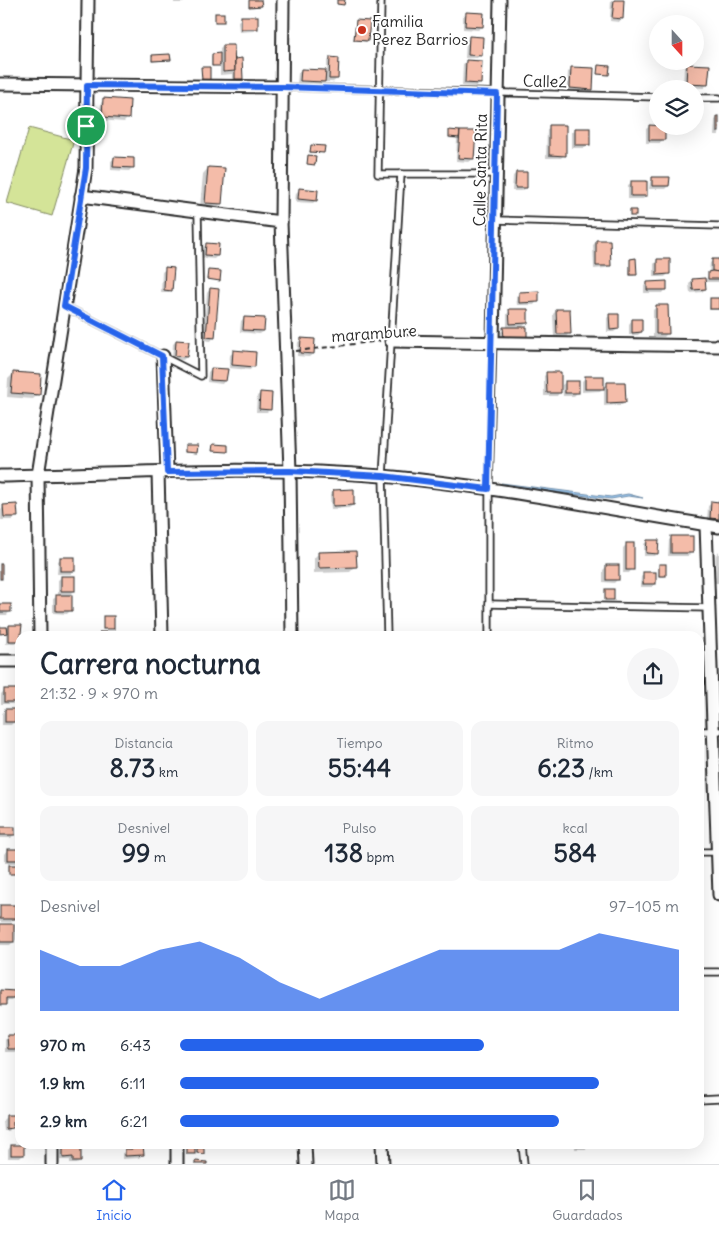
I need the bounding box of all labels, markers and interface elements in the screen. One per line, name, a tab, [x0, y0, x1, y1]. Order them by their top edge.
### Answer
place label: Familia Perez Barrios	[372, 11, 468, 49]
north arrow	[649, 15, 704, 70]
map controls	[649, 15, 704, 135]
marker: Familia Perez Barrios	[356, 24, 368, 36]
street label: Calle2	[523, 71, 567, 91]
button: layers	[649, 80, 704, 135]
pin	[65, 105, 107, 147]
icon: arrive	[72, 112, 100, 140]
street label: Calle Santa Rita	[469, 113, 491, 227]
street label: marambure	[331, 320, 417, 346]
text: Carrera nocturna	[40, 646, 261, 682]
button: share	[627, 648, 679, 700]
text: 21:32 · 9 × 970 m	[40, 683, 158, 703]
text: Distancia	[115, 734, 173, 752]
text: Tiempo	[336, 734, 383, 752]
text: Ritmo	[557, 734, 594, 752]
text: 8.73	[109, 752, 155, 784]
text: 55:44	[328, 752, 391, 784]
text: 6:23	[537, 752, 585, 784]
text: km	[155, 763, 178, 781]
text: /km	[585, 763, 613, 781]
text: Desnivel	[118, 819, 170, 837]
text: Pulso	[343, 819, 376, 837]
text: kcal	[563, 819, 588, 837]
text: 99	[122, 837, 150, 869]
text: 138	[325, 837, 363, 869]
text: 584	[554, 837, 597, 869]
text: m	[150, 848, 166, 866]
text: bpm	[363, 848, 394, 866]
text: Desnivel	[40, 896, 100, 916]
text: 97–105 m	[609, 896, 679, 916]
text: 970 m	[40, 1035, 85, 1055]
text: 6:43	[120, 1035, 151, 1055]
text: 1.9 km	[40, 1073, 85, 1093]
text: 6:11	[120, 1073, 146, 1093]
text: 2.9 km	[40, 1111, 87, 1131]
text: 6:21	[120, 1111, 148, 1131]
tab: Inicio	[96, 1176, 132, 1224]
tab: Mapa	[324, 1176, 360, 1224]
tab: Guardados	[552, 1176, 623, 1224]

